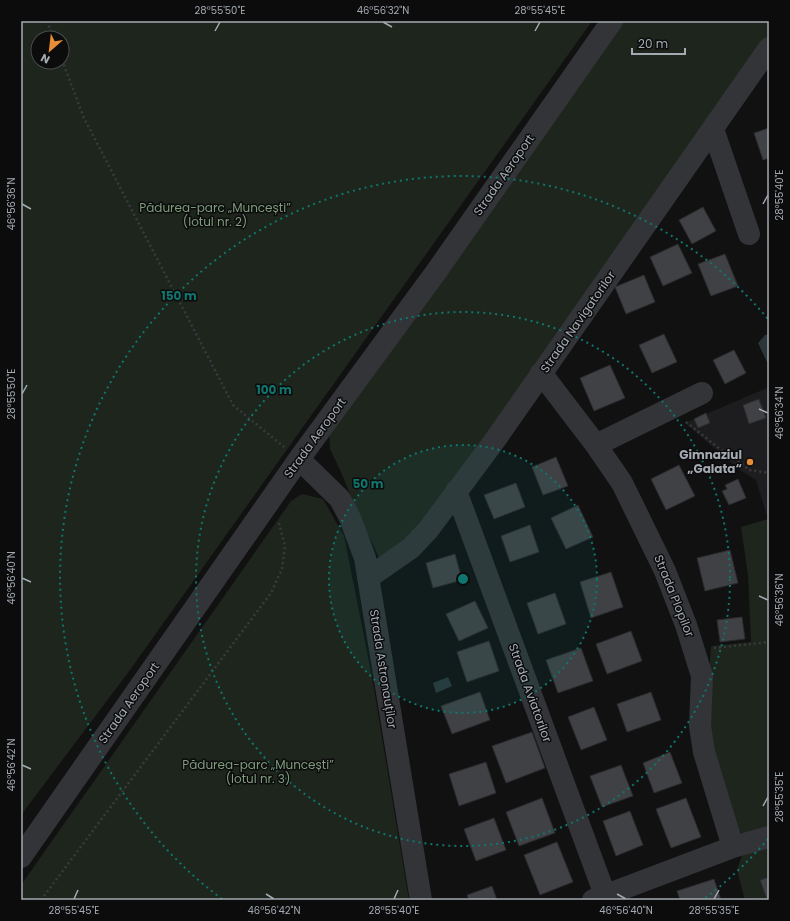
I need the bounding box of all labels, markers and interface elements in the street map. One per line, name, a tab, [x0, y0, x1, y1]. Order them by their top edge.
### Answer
text: 28°55'50"E	[195, 3, 245, 18]
text: 46°56'32"N	[357, 3, 409, 18]
text: 28°55'45"E	[515, 3, 565, 18]
north arrow	[30, 30, 70, 70]
scale bar	[632, 30, 685, 56]
text: 20 m	[638, 35, 668, 52]
text: N	[38, 50, 53, 68]
street label: Strada Aeroport	[469, 131, 538, 219]
text: 28°55'40"E	[772, 170, 787, 220]
text: 46°56'36"N	[4, 177, 19, 231]
park label: Pădurea-parc „Muncești” (lotul nr. 2)	[139, 199, 291, 230]
street label: Strada Navigatorilor	[536, 267, 619, 376]
text: 150 m	[161, 287, 197, 304]
text: 28°55'50"E	[4, 369, 19, 419]
text: 100 m	[256, 381, 292, 398]
text: 46°56'34"N	[772, 386, 787, 440]
street label: Strada Aeroport	[280, 394, 350, 481]
place label: Gimnaziul „Galata“	[679, 446, 742, 477]
marker: Gimnaziul „Galata“	[745, 457, 755, 467]
text: 50 m	[353, 475, 384, 492]
text: 46°56'40"N	[4, 551, 19, 605]
street label: Strada Plopilor	[650, 552, 699, 640]
centre of rings	[456, 572, 470, 586]
text: 46°56'36"N	[772, 573, 787, 627]
street label: Strada Astronauților	[366, 608, 401, 730]
street label: Strada Aviatorilor	[505, 641, 556, 745]
street label: Strada Aeroport	[94, 659, 163, 747]
text: 46°56'42"N	[4, 739, 19, 791]
park label: Pădurea-parc „Muncești” (lotul nr. 3)	[182, 756, 334, 787]
text: 28°55'35"E	[772, 772, 787, 822]
text: 28°55'45"E	[49, 903, 99, 918]
text: 46°56'42"N	[248, 903, 300, 918]
text: 28°55'40"E	[369, 903, 419, 918]
text: 46°56'40"N	[599, 903, 653, 918]
text: 28°55'35"E	[689, 903, 739, 918]

